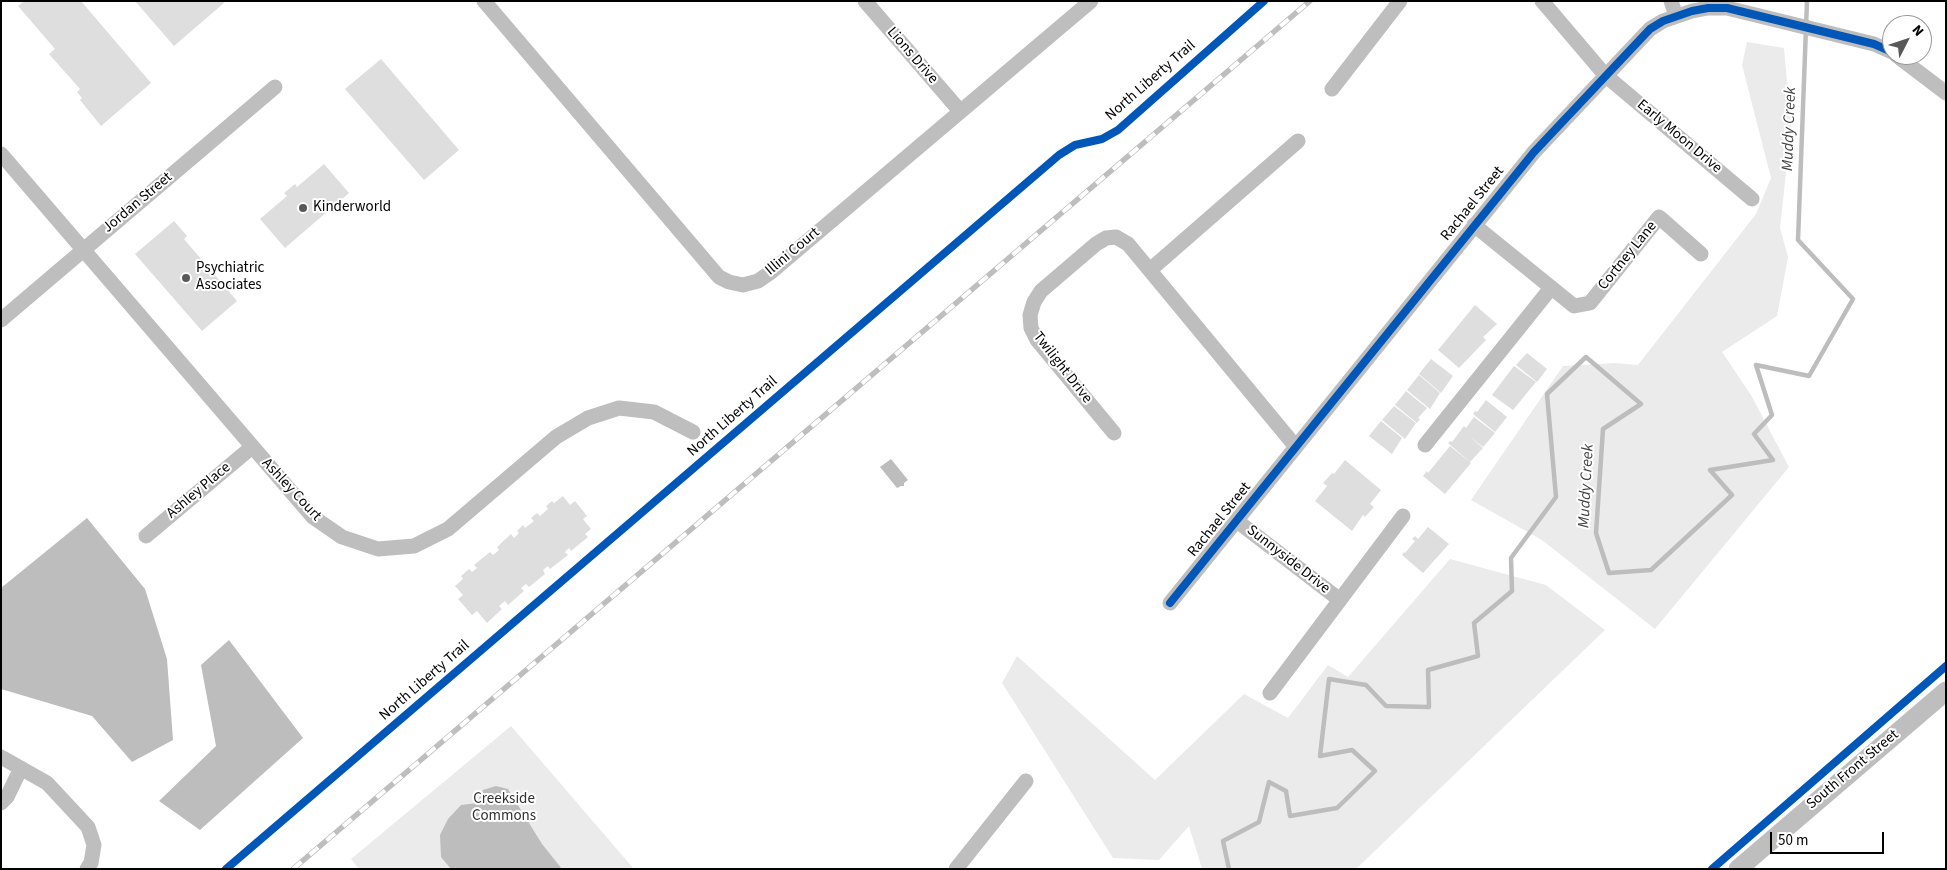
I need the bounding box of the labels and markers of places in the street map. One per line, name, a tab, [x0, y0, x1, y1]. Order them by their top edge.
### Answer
place label: Kinderworld	[313, 199, 391, 217]
marker: Kinderworld	[297, 202, 309, 214]
place label: Psychiatric Associates	[196, 260, 264, 295]
marker: Psychiatric Associates	[180, 272, 192, 284]

